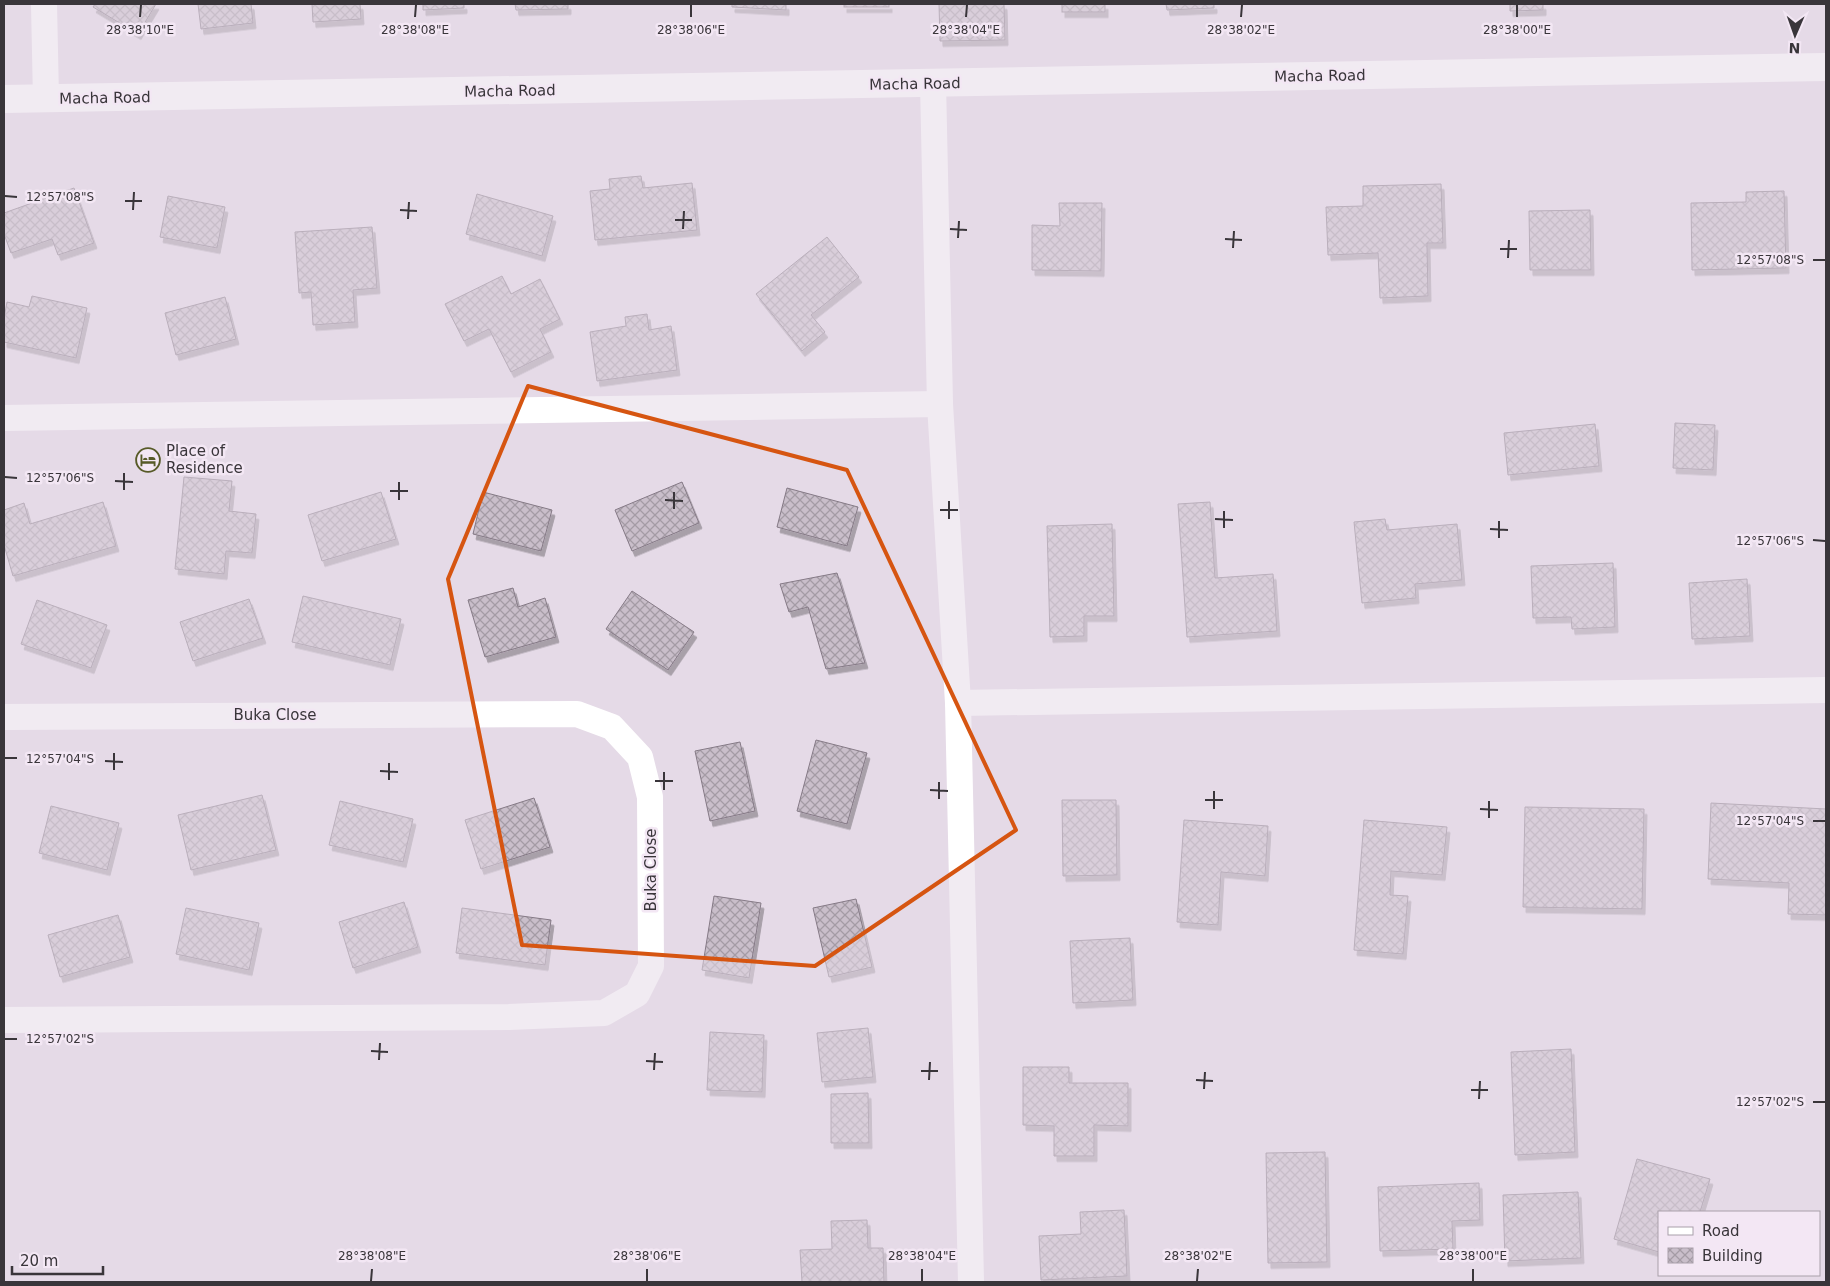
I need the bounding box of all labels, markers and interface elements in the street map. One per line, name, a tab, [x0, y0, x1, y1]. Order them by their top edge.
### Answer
north arrow	[1770, 10, 1820, 60]
text: 28°38'10"E	[106, 23, 174, 37]
text: 28°38'08"E	[381, 23, 449, 37]
text: 28°38'06"E	[657, 23, 725, 37]
text: 28°38'04"E	[932, 23, 1000, 37]
text: 28°38'02"E	[1207, 23, 1275, 37]
text: 28°38'00"E	[1483, 23, 1551, 37]
text: N	[1788, 40, 1801, 56]
street label: Macha Road	[1274, 66, 1366, 86]
street label: Macha Road	[869, 74, 961, 94]
street label: Macha Road	[464, 81, 556, 101]
street label: Macha Road	[59, 88, 151, 108]
text: 12°57'08"S	[26, 190, 94, 204]
text: 12°57'08"S	[1736, 253, 1804, 267]
place label: Place of Residence	[166, 442, 243, 477]
hotel icon: Place of Residence	[135, 447, 161, 473]
text: 12°57'06"S	[26, 471, 94, 485]
text: 12°57'06"S	[1736, 534, 1804, 548]
street label: Buka Close	[233, 706, 317, 724]
text: 12°57'04"S	[26, 752, 94, 766]
text: 12°57'04"S	[1736, 814, 1804, 828]
street label: Buka Close	[642, 828, 660, 912]
text: 12°57'02"S	[26, 1032, 94, 1046]
text: 12°57'02"S	[1736, 1095, 1804, 1109]
legend	[1658, 1211, 1820, 1276]
text: Road	[1702, 1222, 1740, 1240]
scale bar	[12, 1244, 104, 1276]
text: Building	[1702, 1247, 1763, 1265]
text: 28°38'08"E	[338, 1249, 406, 1263]
text: 28°38'06"E	[613, 1249, 681, 1263]
text: 28°38'04"E	[888, 1249, 956, 1263]
text: 28°38'02"E	[1164, 1249, 1232, 1263]
text: 28°38'00"E	[1439, 1249, 1507, 1263]
text: 20 m	[20, 1252, 58, 1270]

